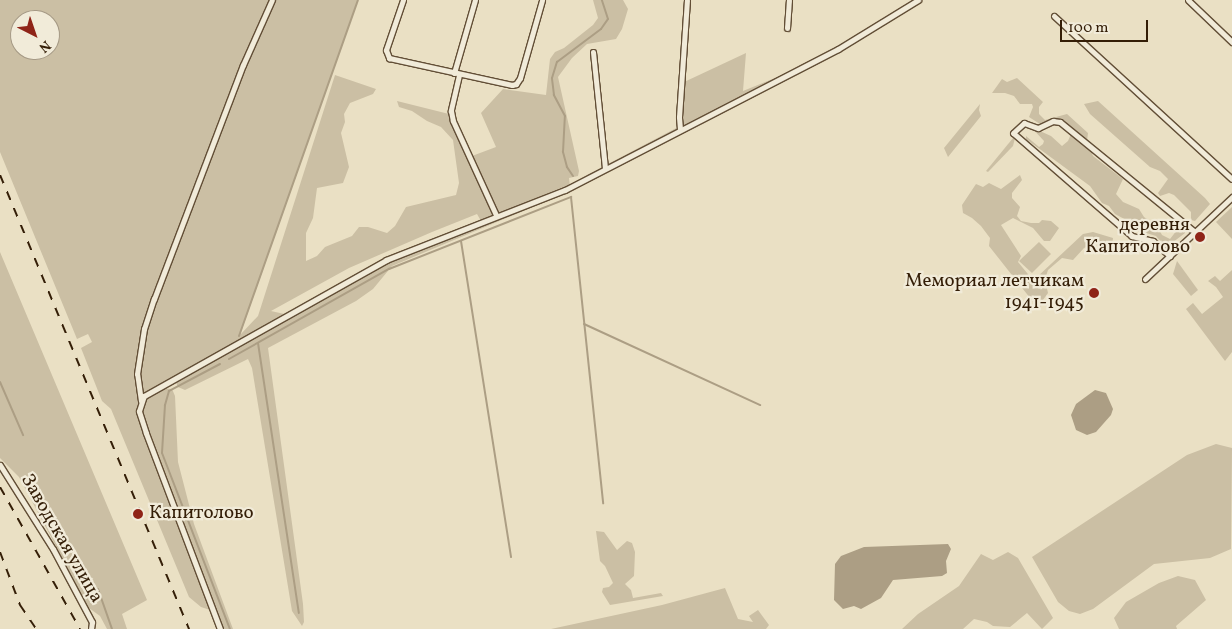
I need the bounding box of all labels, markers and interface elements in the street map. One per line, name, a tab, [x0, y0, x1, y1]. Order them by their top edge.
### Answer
north arrow	[10, 10, 60, 60]
scale bar	[1062, 10, 1150, 42]
text: 100 m	[1068, 18, 1108, 39]
text: N	[34, 35, 55, 56]
place label: деревня Капитолово	[1085, 215, 1190, 259]
marker: деревня Капитолово	[1194, 231, 1206, 243]
place label: Мемориал летчикам 1941-1945	[905, 271, 1084, 315]
marker: Мемориал летчикам 1941-1945	[1088, 287, 1100, 299]
street label: Заводская улица	[15, 470, 107, 608]
place label: Капитолово	[149, 503, 254, 525]
marker: Капитолово	[131, 507, 145, 521]

